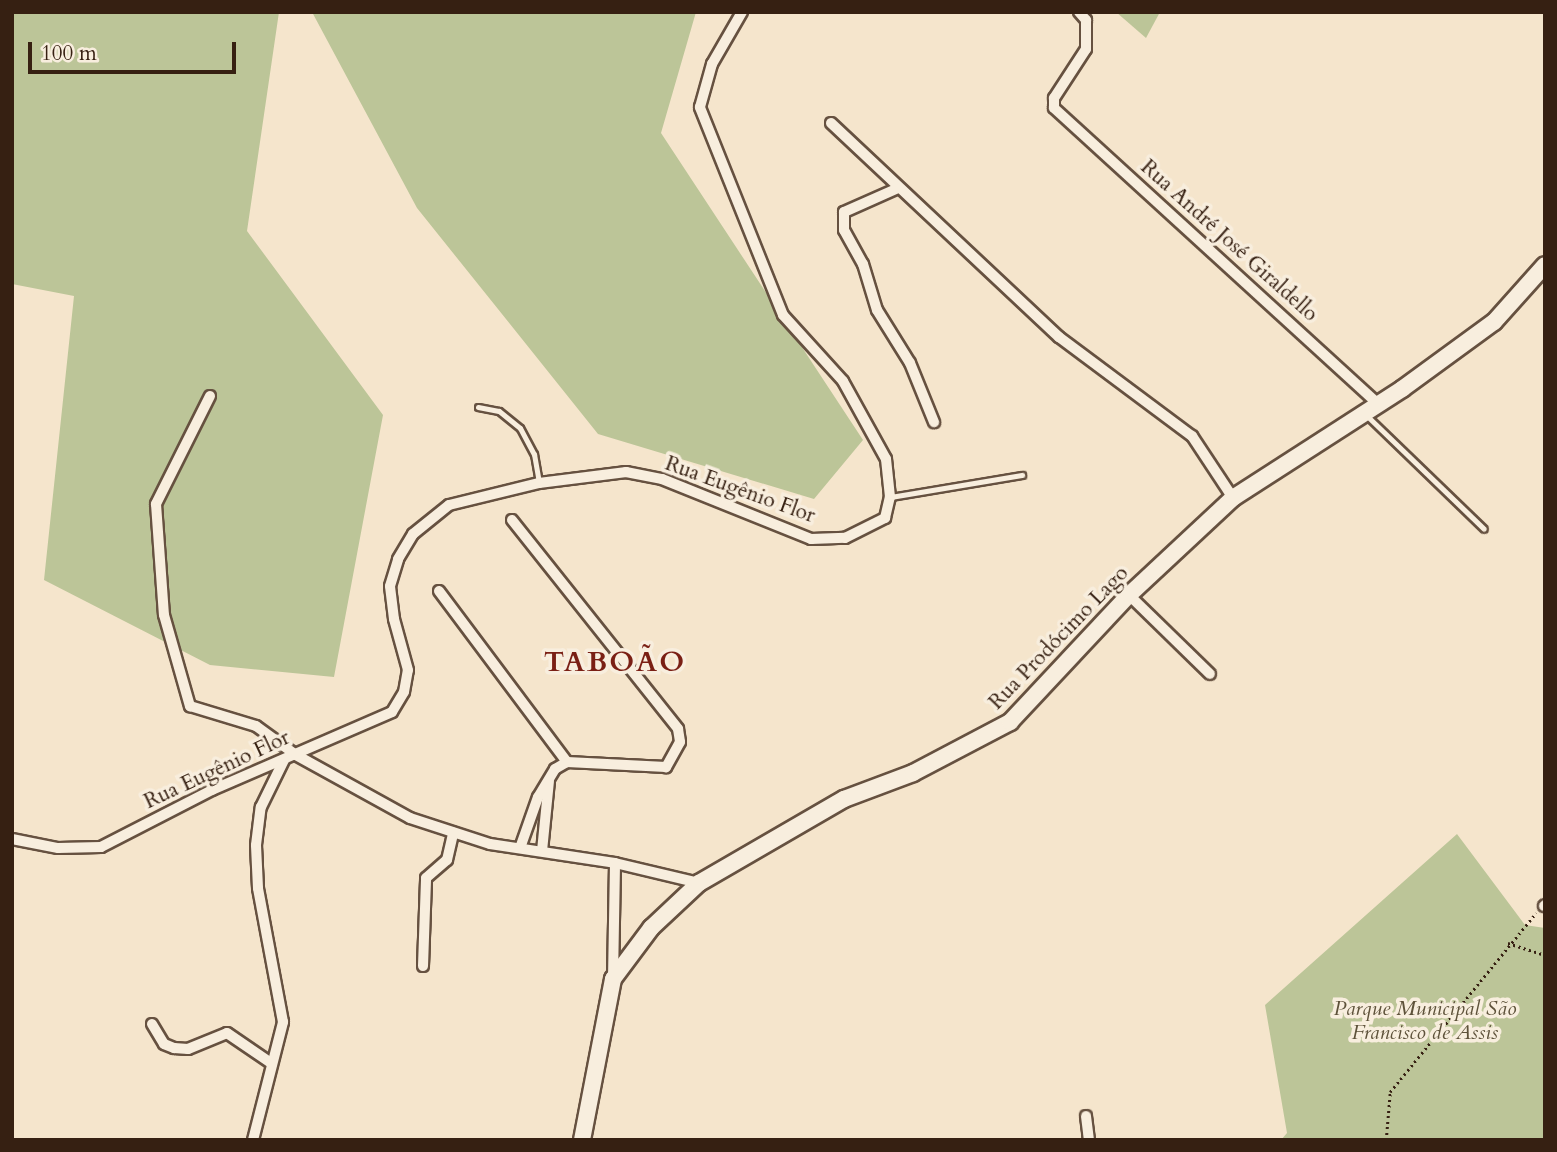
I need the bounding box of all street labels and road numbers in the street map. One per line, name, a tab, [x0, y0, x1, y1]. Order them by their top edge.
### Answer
street label: Rua André José Giraldello	[1135, 155, 1323, 327]
street label: Rua Eugênio Flor	[662, 451, 818, 529]
street label: Rua Prodócimo Lago	[984, 561, 1134, 715]
street label: Rua Eugênio Flor	[140, 725, 294, 815]

